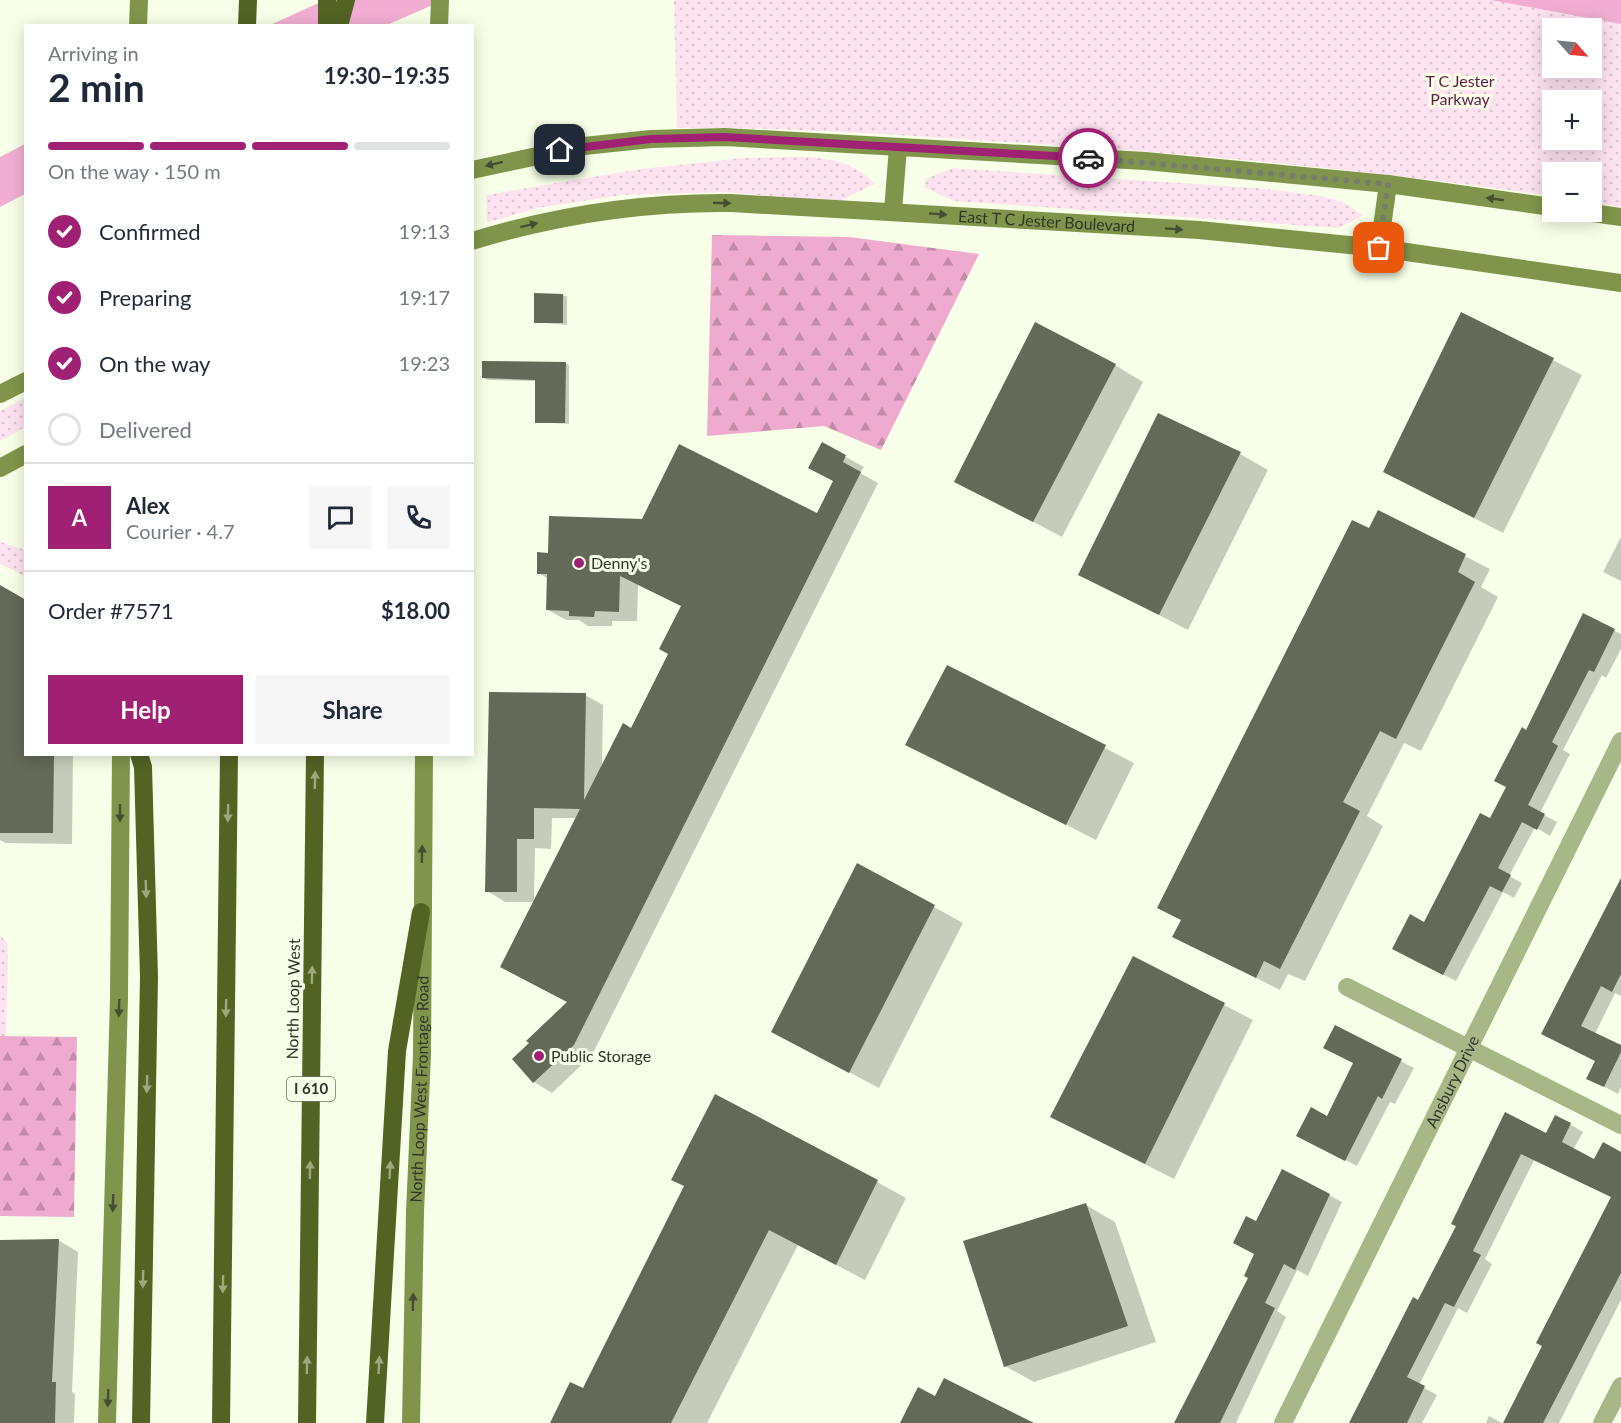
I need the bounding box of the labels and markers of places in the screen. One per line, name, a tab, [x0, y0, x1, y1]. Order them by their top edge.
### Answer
pin	[534, 124, 585, 175]
pin	[1353, 222, 1404, 273]
place label: Denny's	[591, 553, 648, 572]
marker: Denny's	[572, 556, 586, 570]
place label: Public Storage	[551, 1046, 651, 1065]
marker: Public Storage	[532, 1049, 546, 1063]

